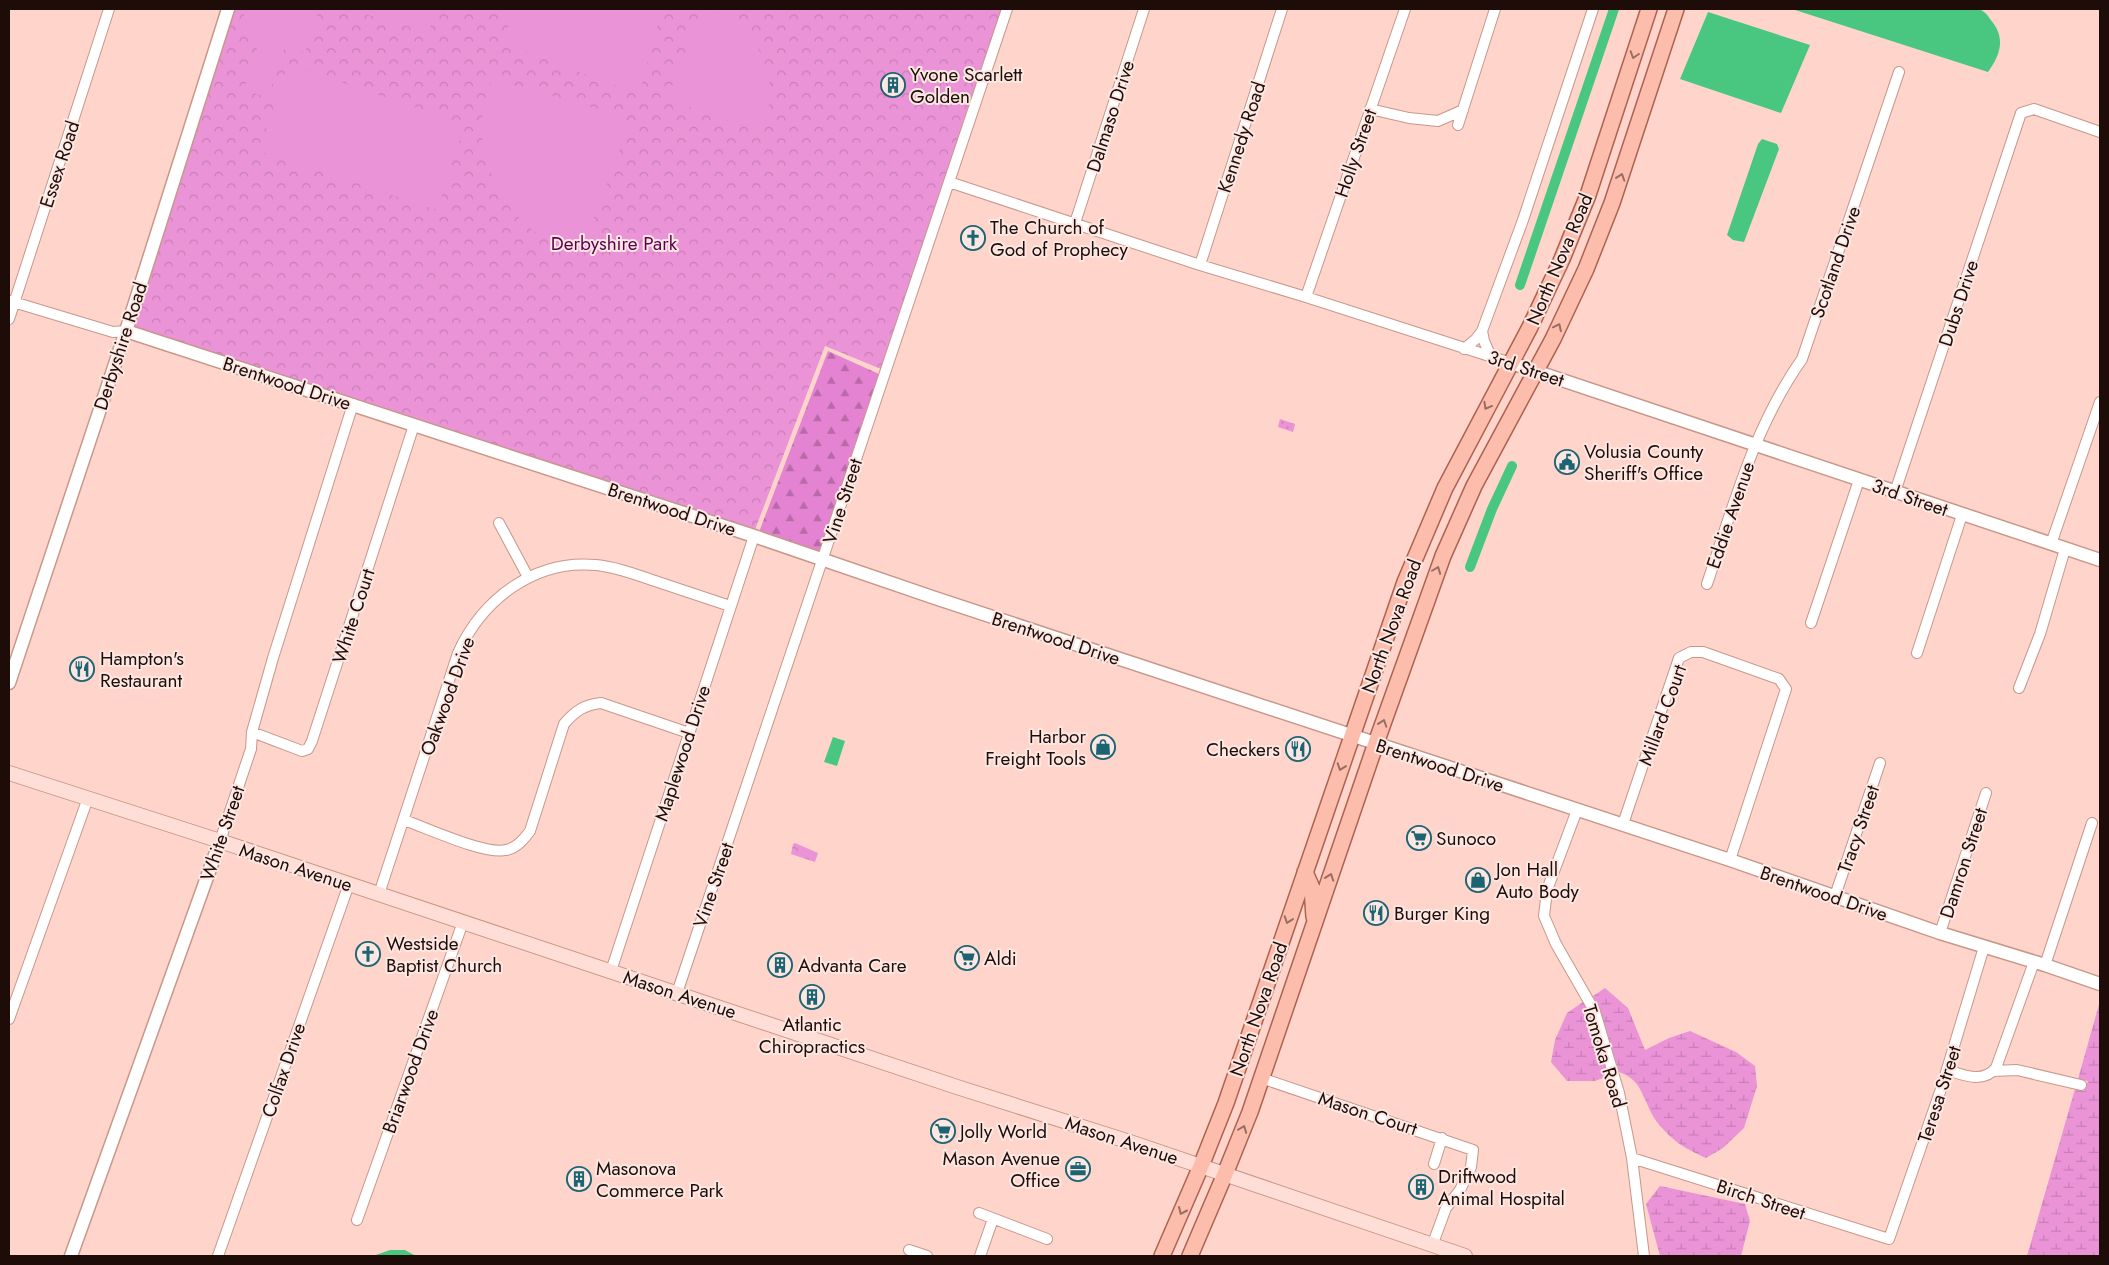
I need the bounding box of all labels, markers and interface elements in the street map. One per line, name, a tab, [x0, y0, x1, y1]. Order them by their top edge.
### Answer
one-way arrow	[1630, 50, 1640, 59]
street label: Dalmaso Drive	[1080, 56, 1141, 176]
place label: Yvone Scarlett Golden	[910, 61, 1023, 110]
building icon: Yvone Scarlett Golden	[880, 72, 906, 98]
street label: Kennedy Road	[1211, 78, 1272, 196]
street label: Holly Street	[1328, 105, 1383, 201]
street label: Essex Road	[33, 117, 86, 211]
one-way arrow	[1615, 174, 1625, 182]
street label: North Nova Road	[1520, 189, 1599, 329]
street label: Scotland Drive	[1804, 202, 1867, 322]
place label: The Church of God of Prophecy	[990, 214, 1128, 263]
church icon: The Church of God of Prophecy	[960, 225, 986, 251]
park label: Derbyshire Park	[551, 230, 678, 257]
street label: Dubs Drive	[1932, 256, 1985, 350]
street label: Derbyshire Road	[87, 279, 154, 414]
one-way arrow	[1552, 323, 1563, 332]
street label: 3rd Street	[1484, 343, 1568, 394]
street label: Brentwood Drive	[219, 350, 355, 417]
one-way arrow	[1484, 400, 1494, 409]
place label: Volusia County Sheriff's Office	[1584, 438, 1704, 487]
public building icon: Volusia County Sheriff's Office	[1554, 449, 1580, 475]
street label: Vine Street	[816, 455, 869, 547]
street label: Eddie Avenue	[1700, 458, 1761, 572]
street label: 3rd Street	[1868, 472, 1952, 523]
street label: Brentwood Drive	[604, 476, 740, 543]
street label: North Nova Road	[1355, 555, 1428, 697]
street label: White Court	[325, 565, 382, 667]
one-way arrow	[1431, 566, 1441, 575]
street label: Brentwood Drive	[988, 605, 1124, 672]
street label: Oakwood Drive	[413, 633, 482, 759]
place label: Hampton's Restaurant	[100, 645, 184, 694]
restaurant icon: Hampton's Restaurant	[69, 656, 95, 682]
street label: Millard Court	[1632, 660, 1693, 769]
street label: Maplewood Drive	[648, 682, 717, 825]
one-way arrow	[1377, 720, 1387, 728]
place label: Harbor Freight Tools	[985, 723, 1086, 772]
street label: Brentwood Drive	[1372, 732, 1508, 799]
shop icon: Harbor Freight Tools	[1090, 734, 1116, 760]
place label: Checkers	[1206, 736, 1280, 763]
restaurant icon: Checkers	[1285, 736, 1311, 762]
one-way arrow	[1337, 762, 1347, 770]
street label: Tracy Street	[1831, 781, 1886, 877]
street label: White Street	[194, 782, 252, 884]
street label: Damron Street	[1933, 804, 1994, 922]
supermarket icon: Sunoco	[1406, 825, 1432, 851]
place label: Sunoco	[1436, 825, 1496, 852]
street label: Mason Avenue	[236, 836, 356, 899]
street label: Vine Street	[686, 839, 741, 931]
place label: Jon Hall Auto Body	[1493, 856, 1580, 905]
street label: Brentwood Drive	[1756, 859, 1891, 928]
shop icon: Jon Hall Auto Body	[1465, 867, 1491, 893]
one-way arrow	[1324, 873, 1334, 882]
restaurant icon: Burger King	[1363, 900, 1389, 926]
place label: Burger King	[1394, 900, 1490, 927]
one-way arrow	[1284, 916, 1294, 924]
place label: Westside Baptist Church	[386, 930, 502, 979]
street label: North Nova Road	[1223, 938, 1294, 1080]
church icon: Westside Baptist Church	[355, 941, 381, 967]
supermarket icon: Aldi	[954, 945, 980, 971]
place label: Aldi	[984, 945, 1017, 972]
building icon: Advanta Care	[767, 952, 793, 978]
place label: Advanta Care	[798, 952, 907, 979]
street label: Mason Avenue	[620, 963, 740, 1026]
building icon: Atlantic Chiropractics	[799, 984, 825, 1010]
street label: Tomoka Road	[1576, 1001, 1633, 1111]
street label: Briarwood Drive	[375, 1005, 446, 1137]
place label: Atlantic Chiropractics	[759, 1011, 866, 1060]
street label: Colfax Drive	[255, 1019, 312, 1121]
street label: Teresa Street	[1911, 1042, 1968, 1146]
street label: Mason Court	[1315, 1085, 1421, 1142]
street label: Mason Avenue	[1062, 1109, 1182, 1172]
supermarket icon: Jolly World	[930, 1118, 956, 1144]
place label: Jolly World	[957, 1118, 1047, 1145]
one-way arrow	[1237, 1125, 1247, 1134]
place label: Mason Avenue Office	[943, 1145, 1060, 1194]
place label: Masonova Commerce Park	[596, 1155, 724, 1204]
office icon: Mason Avenue Office	[1065, 1156, 1091, 1182]
place label: Driftwood Animal Hospital	[1438, 1163, 1565, 1212]
building icon: Masonova Commerce Park	[566, 1166, 592, 1192]
street label: Birch Street	[1713, 1172, 1809, 1227]
building icon: Driftwood Animal Hospital	[1408, 1174, 1434, 1200]
one-way arrow	[1178, 1206, 1189, 1215]

